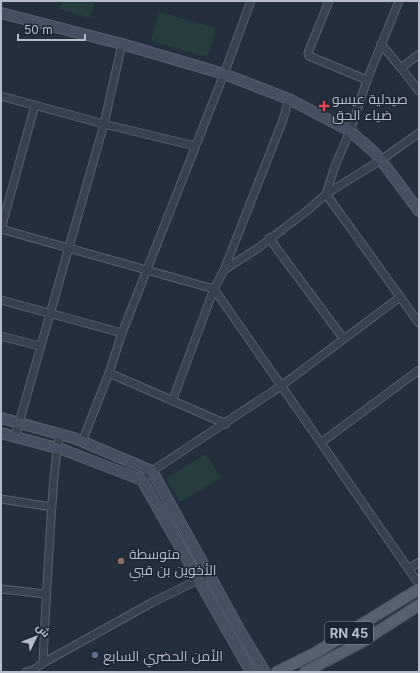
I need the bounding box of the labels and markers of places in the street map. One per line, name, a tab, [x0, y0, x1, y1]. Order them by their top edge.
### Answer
place label: صيدلية عيسو ضياء الحق	[332, 90, 408, 124]
marker: صيدلية عيسو ضياء الحق	[319, 101, 329, 111]
place label: متوسطة الأخوين بن قبي	[129, 545, 217, 582]
marker: متوسطة الأخوين بن قبي	[116, 556, 126, 566]
place label: الأمن الحضري السابع	[103, 647, 223, 668]
marker: الأمن الحضري السابع	[90, 650, 100, 660]

